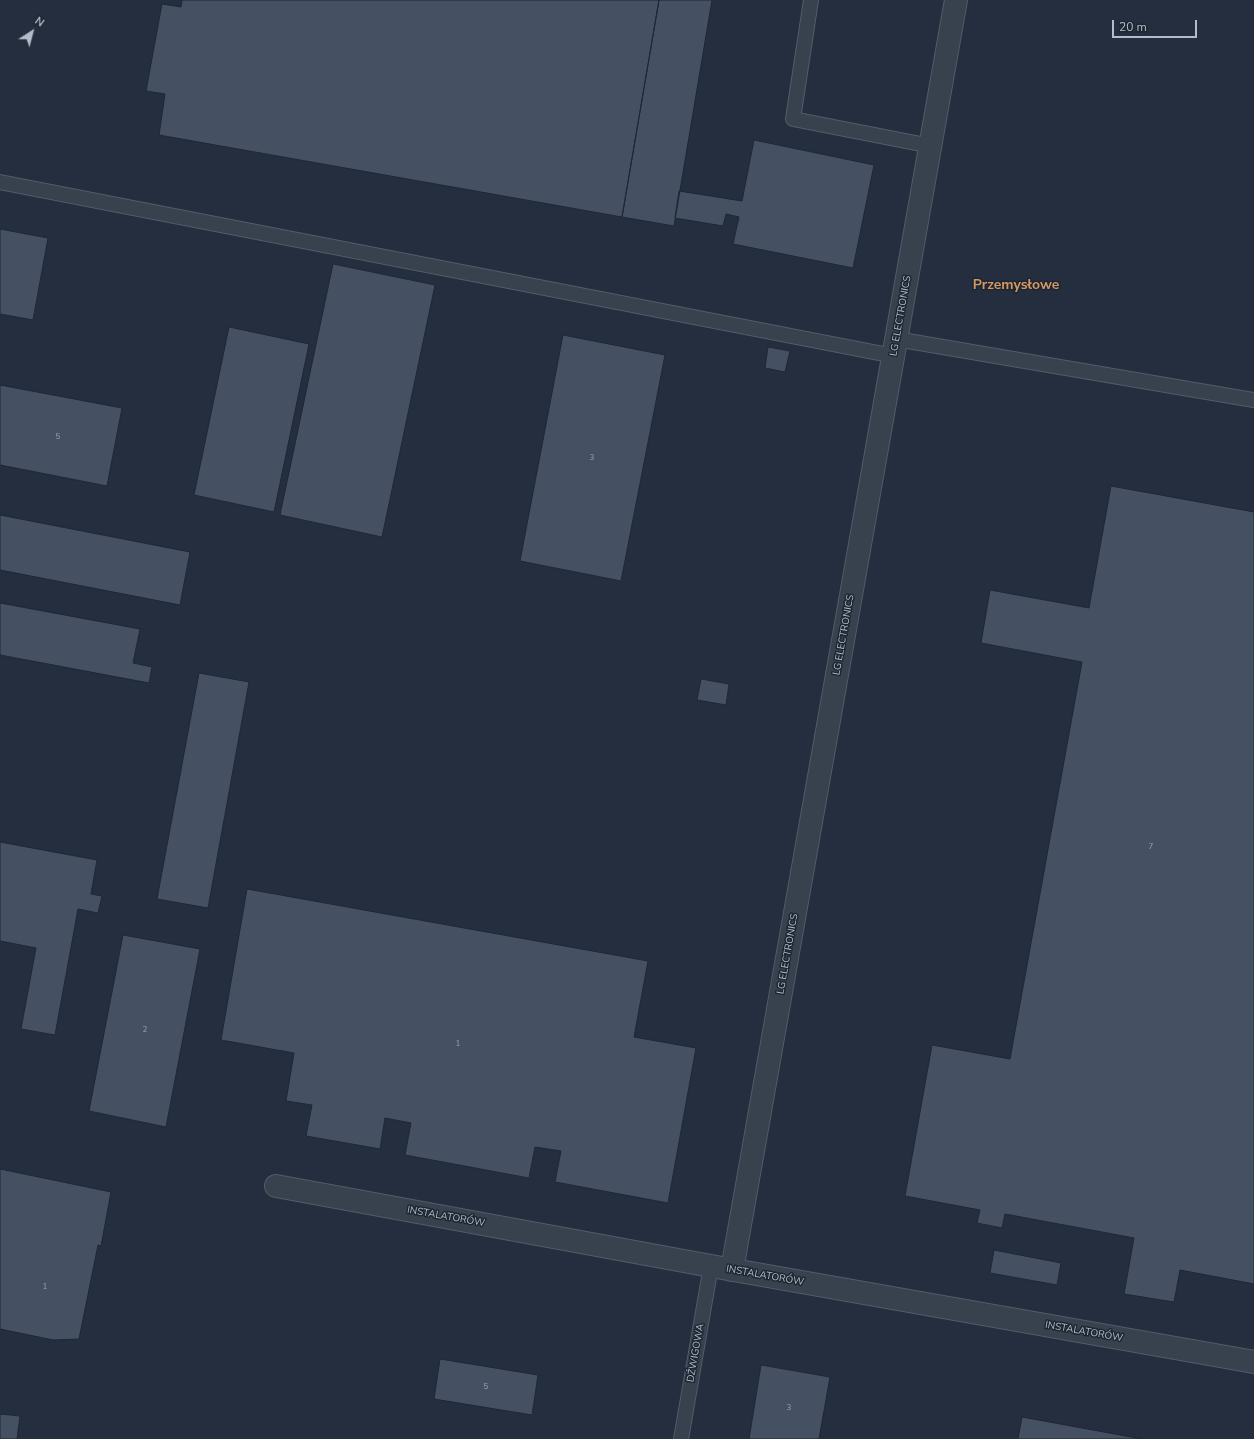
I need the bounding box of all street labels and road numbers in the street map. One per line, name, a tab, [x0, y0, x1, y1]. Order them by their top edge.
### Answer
street label: LG ELECTRONICS	[888, 275, 914, 357]
street label: LG ELECTRONICS	[831, 594, 857, 676]
street label: LG ELECTRONICS	[775, 913, 801, 995]
street label: INSTALATORÓW	[406, 1204, 486, 1230]
street label: INSTALATORÓW	[725, 1263, 805, 1289]
street label: INSTALATORÓW	[1044, 1319, 1124, 1345]
street label: DŹWIGOWA	[685, 1323, 707, 1383]

